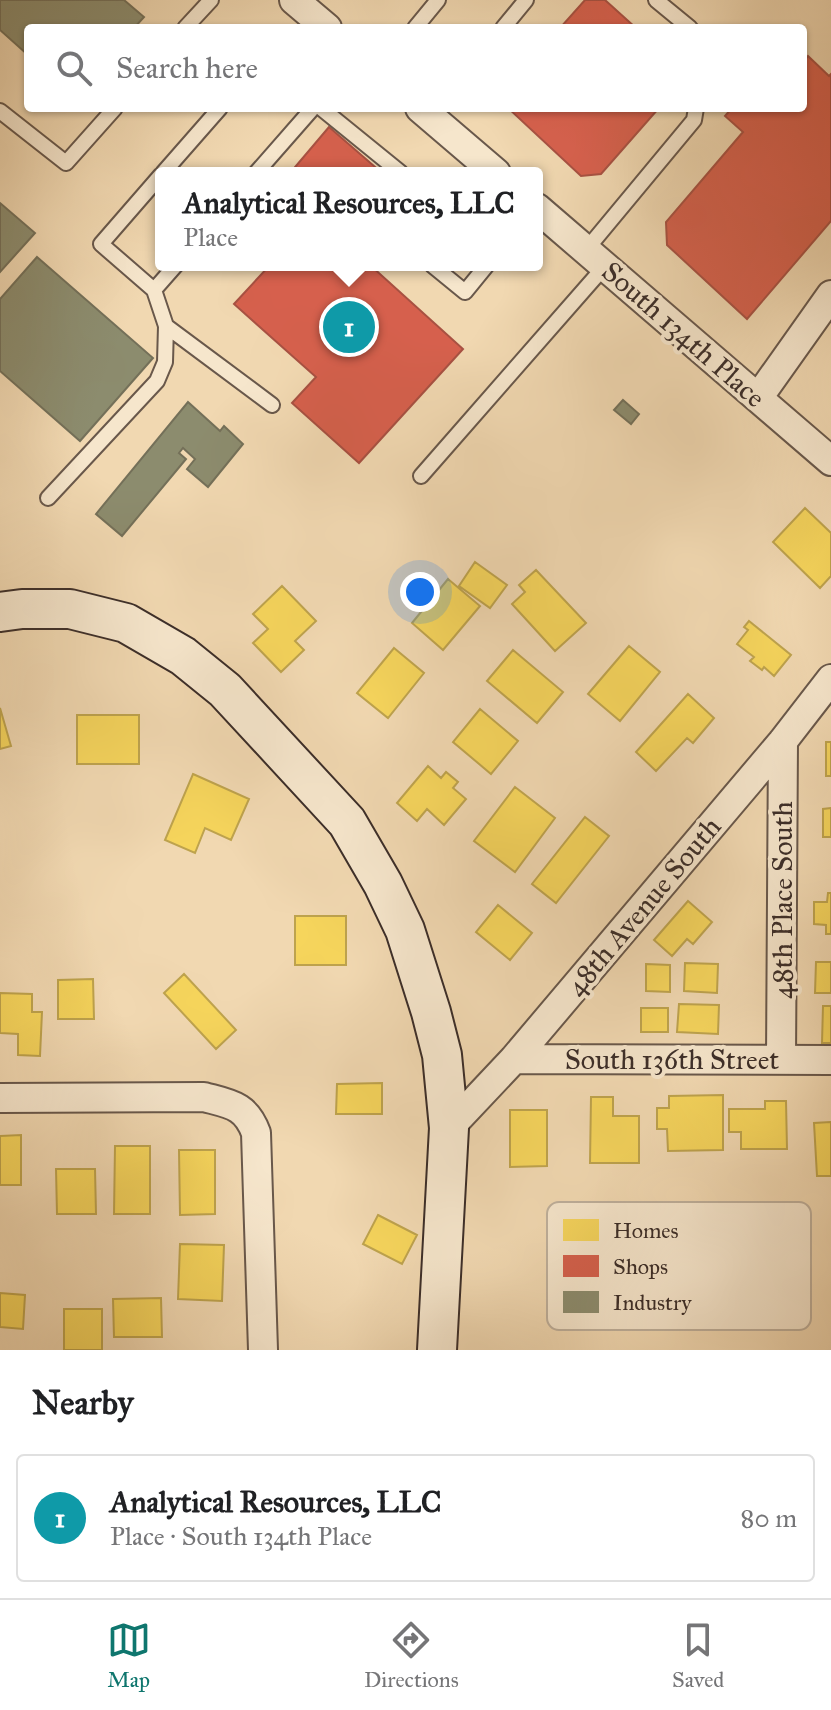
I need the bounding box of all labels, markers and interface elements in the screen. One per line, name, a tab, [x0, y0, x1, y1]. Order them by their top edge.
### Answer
search box	[24, 24, 807, 112]
icon: search	[52, 46, 96, 90]
text: Search here	[116, 50, 258, 86]
popup	[155, 167, 543, 271]
text: Analytical Resources, LLC	[183, 185, 515, 221]
text: Place	[183, 221, 238, 253]
street label: South 134th Place	[595, 254, 773, 415]
pin: 1	[323, 297, 375, 357]
your location	[400, 572, 440, 612]
street label: 48th Place South	[765, 801, 800, 999]
street label: 48th Avenue South	[558, 809, 729, 1003]
street label: South 136th Street	[565, 1042, 779, 1077]
legend	[547, 1202, 811, 1330]
text: Homes	[613, 1217, 679, 1244]
text: Shops	[613, 1253, 668, 1280]
text: Industry	[613, 1289, 692, 1316]
text: Nearby	[32, 1382, 134, 1423]
text: Analytical Resources, LLC	[110, 1484, 441, 1520]
text: 1	[55, 1502, 65, 1534]
text: 80 m	[741, 1502, 797, 1534]
text: Place · South 134th Place	[110, 1520, 372, 1552]
tab: Map	[107, 1618, 151, 1693]
tab: Directions	[364, 1618, 459, 1693]
tab: Saved	[672, 1618, 724, 1693]

